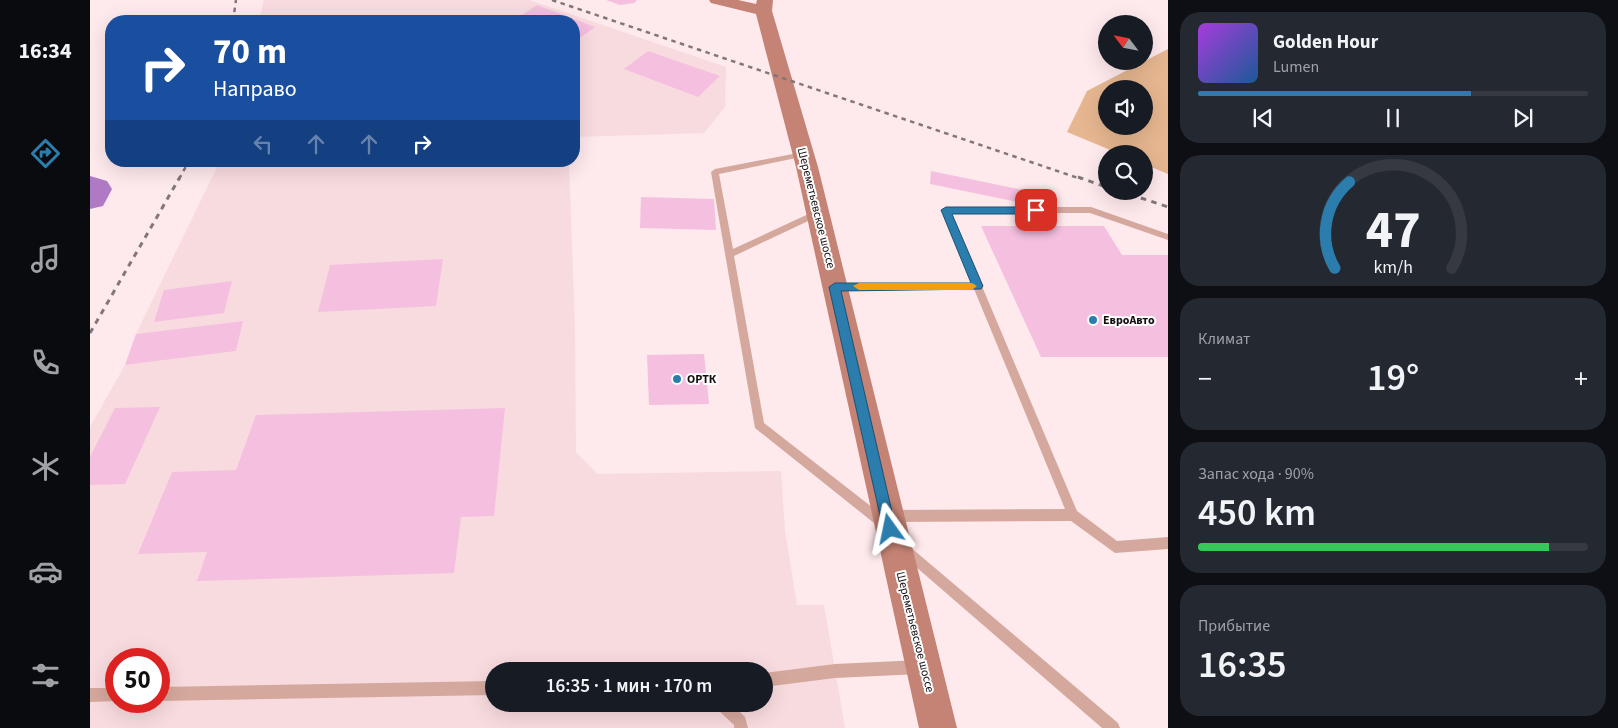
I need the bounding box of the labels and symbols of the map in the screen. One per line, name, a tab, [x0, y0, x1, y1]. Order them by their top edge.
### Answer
north arrow	[1098, 15, 1152, 70]
street label: Шереметьевское шоссе	[793, 146, 839, 270]
pin	[1015, 189, 1057, 231]
place label: ЕвроАвто	[1103, 312, 1155, 329]
marker: ЕвроАвто	[1087, 314, 1099, 326]
place label: ОРТК	[687, 371, 717, 388]
marker: ОРТК	[671, 373, 683, 385]
position arrow	[863, 502, 915, 554]
street label: Шереметьевское шоссе	[892, 570, 938, 694]
speed limit sign: 50	[105, 648, 170, 713]

